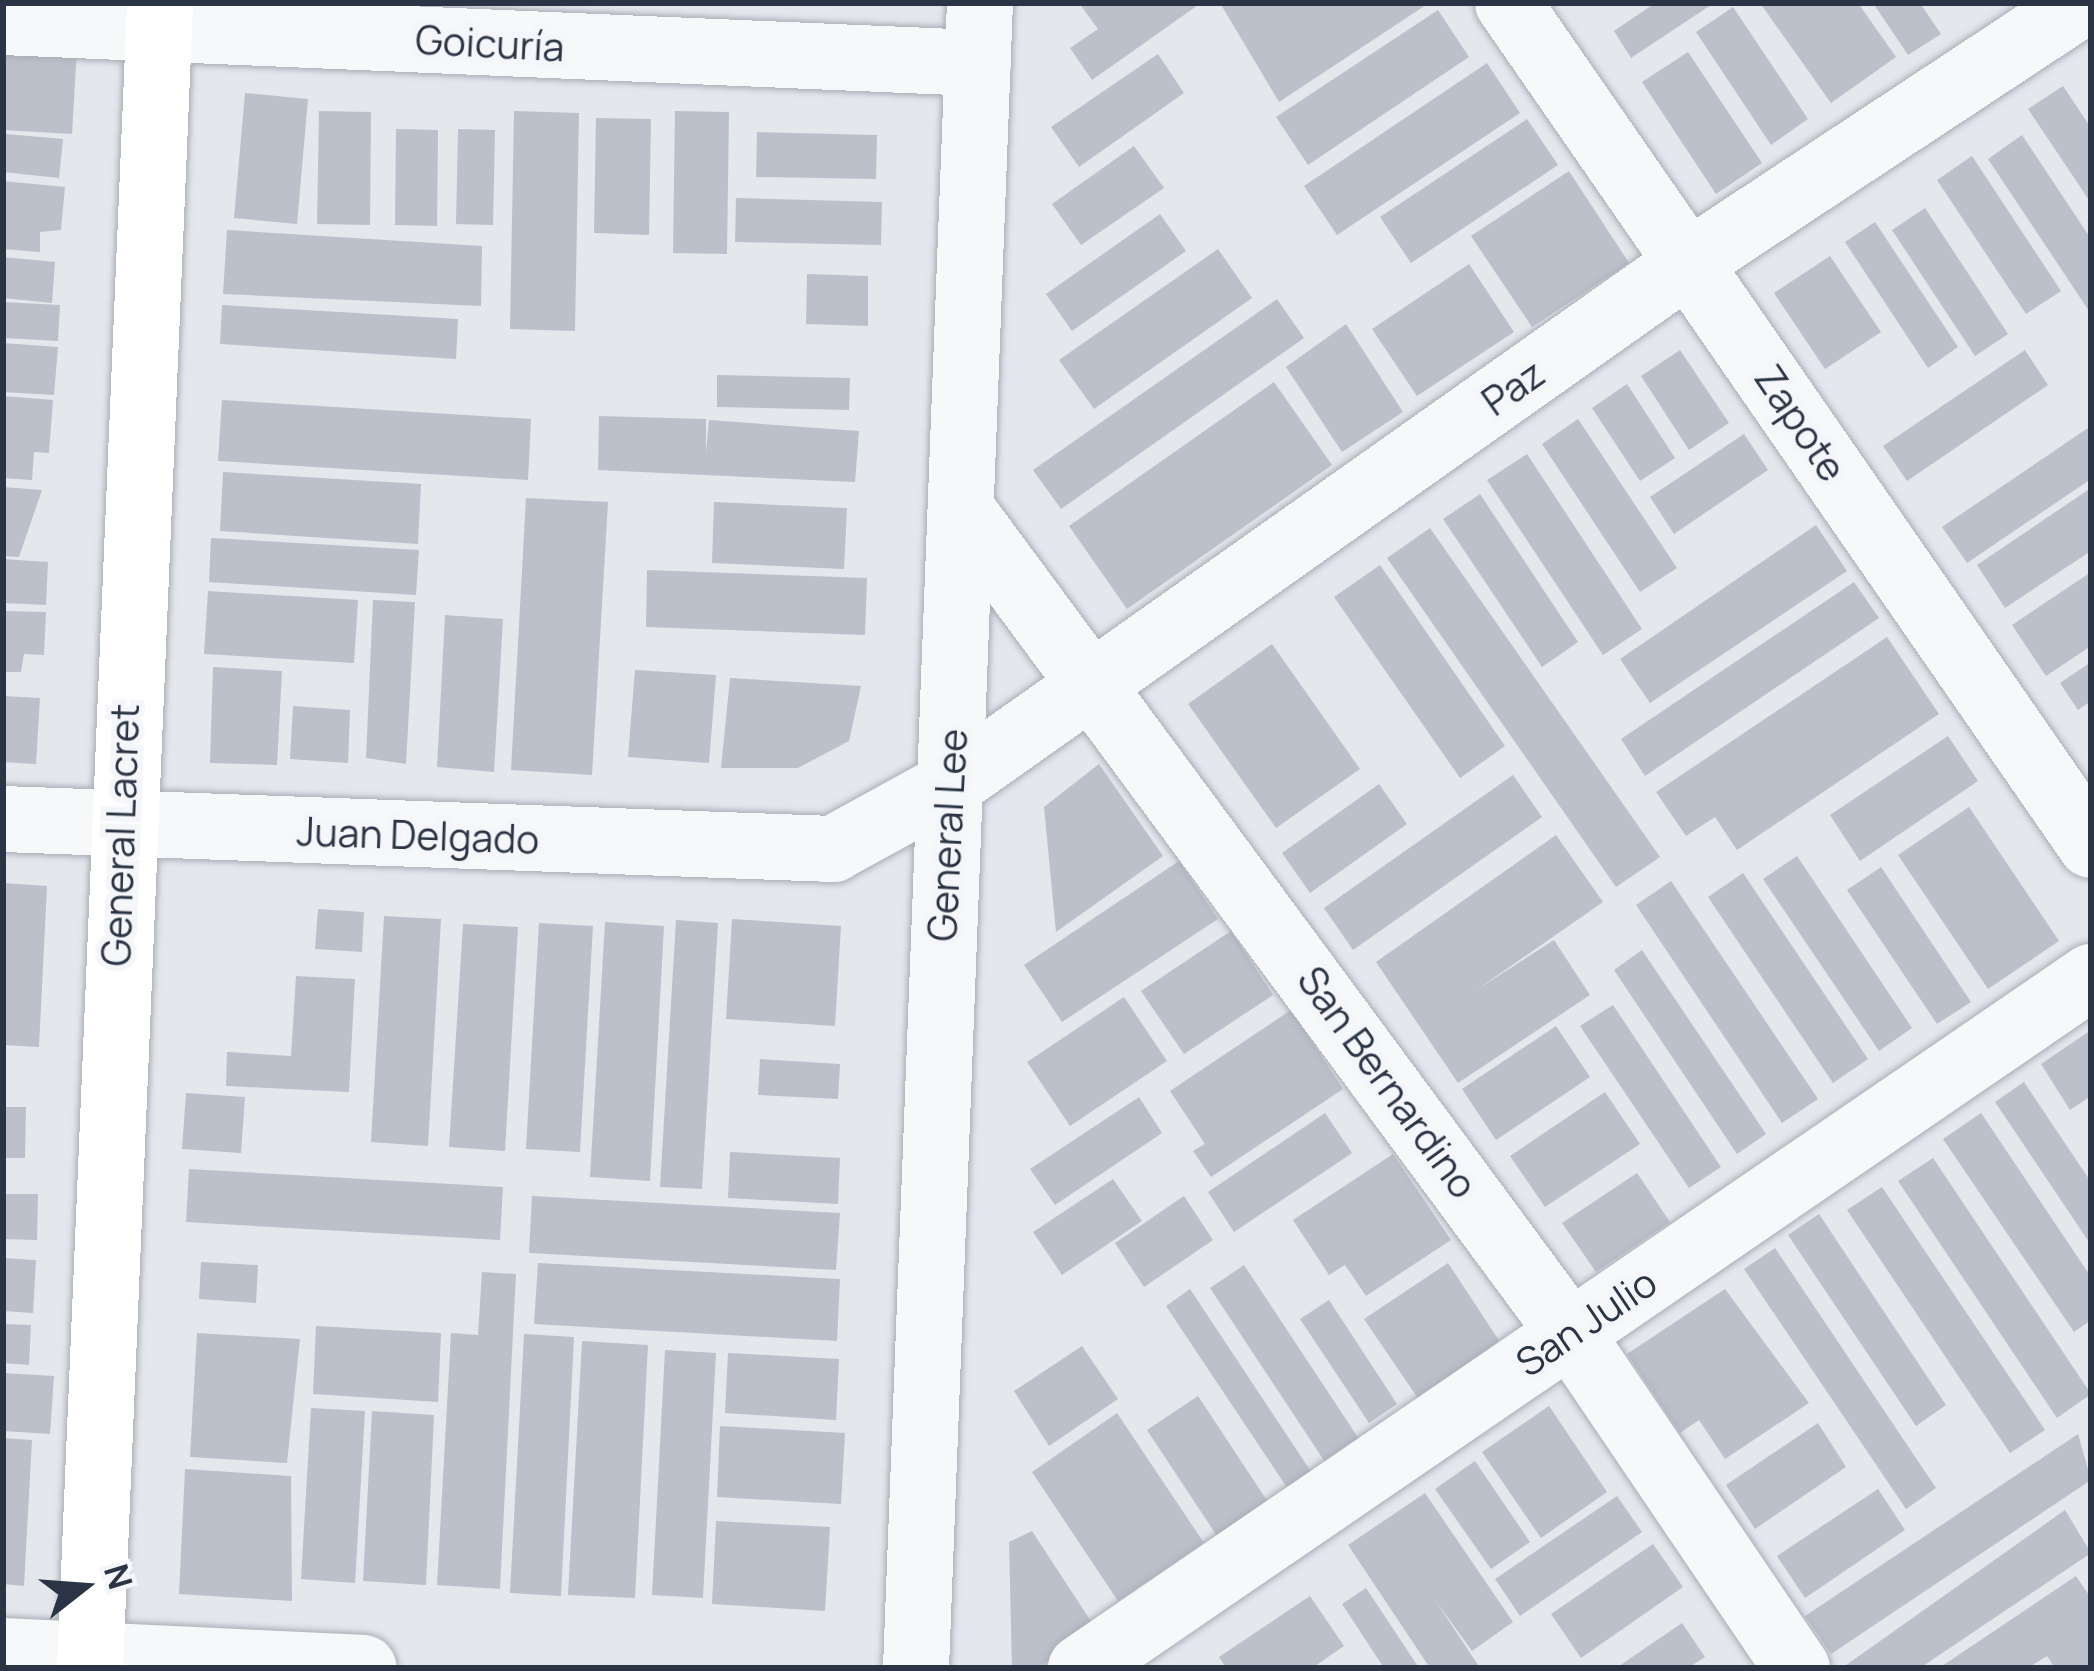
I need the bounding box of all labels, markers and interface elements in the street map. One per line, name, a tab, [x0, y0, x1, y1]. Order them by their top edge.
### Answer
street label: Goicuría	[414, 16, 566, 70]
street label: Paz	[1473, 349, 1553, 425]
street label: Zapote	[1745, 356, 1857, 490]
street label: General Lacret	[92, 703, 148, 967]
street label: General Lee	[918, 727, 976, 943]
street label: Juan Delgado	[296, 807, 540, 863]
street label: San Bernardino	[1288, 957, 1488, 1207]
street label: San Julio	[1507, 1258, 1665, 1386]
north arrow	[24, 1527, 144, 1647]
text: N	[94, 1558, 144, 1594]

